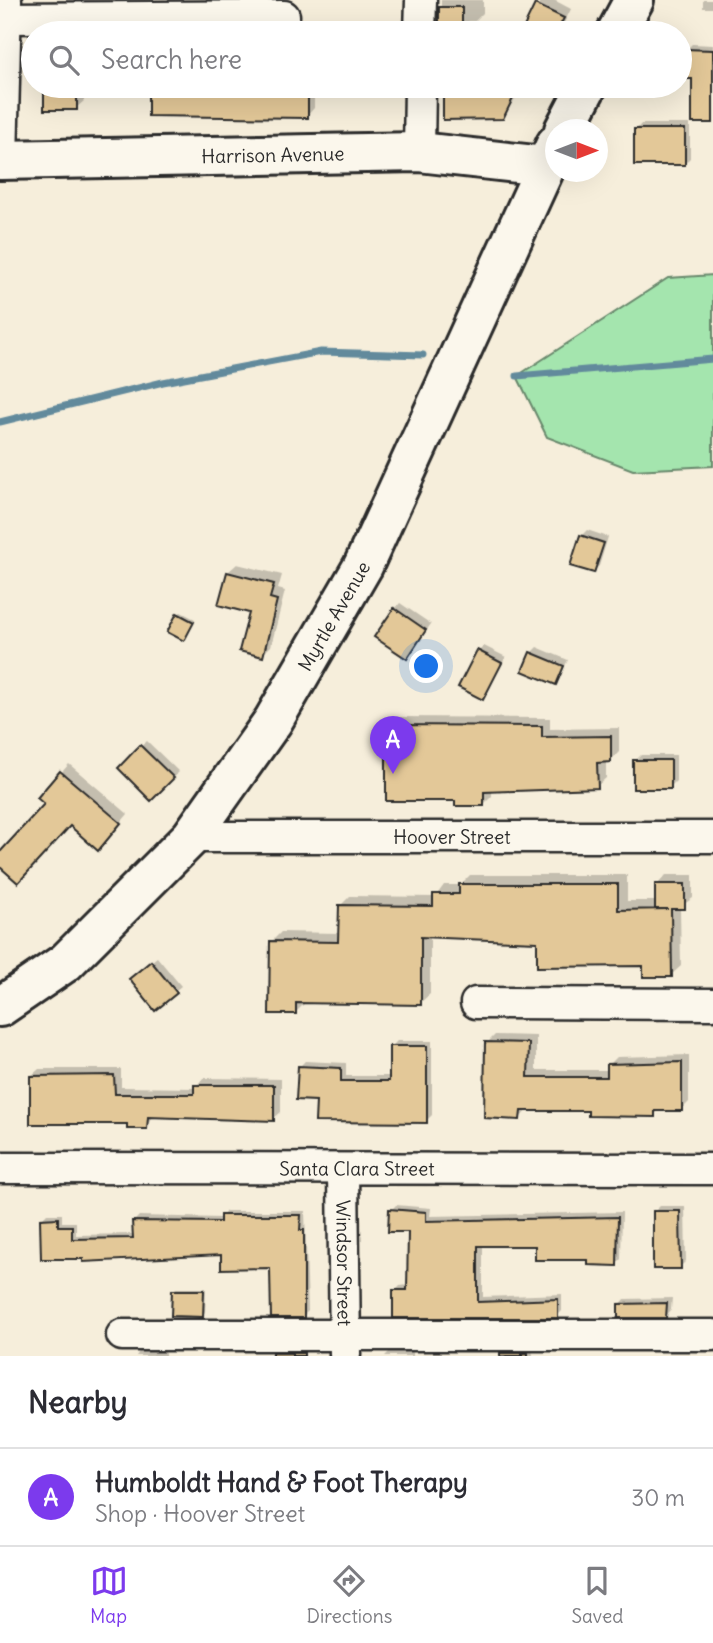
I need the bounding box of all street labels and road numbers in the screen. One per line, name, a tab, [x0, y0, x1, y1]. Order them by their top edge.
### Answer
street label: Harrison Avenue	[201, 141, 345, 168]
street label: Myrtle Avenue	[293, 557, 375, 675]
street label: Hoover Street	[393, 825, 511, 849]
street label: Santa Clara Street	[279, 1156, 435, 1181]
street label: Windsor Street	[331, 1200, 357, 1326]

